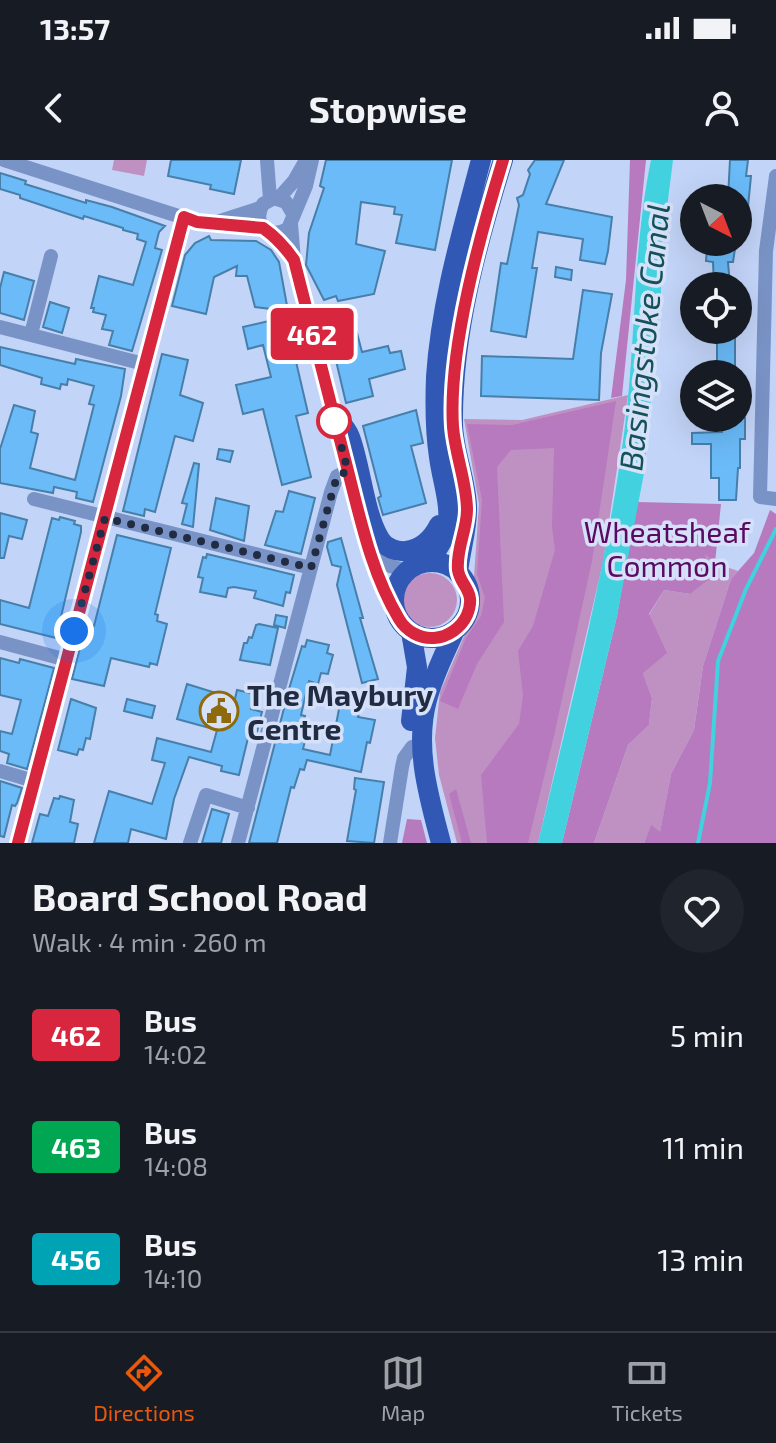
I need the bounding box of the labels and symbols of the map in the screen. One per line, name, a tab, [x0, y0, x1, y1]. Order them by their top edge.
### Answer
north arrow	[680, 184, 752, 256]
water label: Basingstoke Canal	[610, 201, 677, 473]
line badge: 462	[266, 308, 358, 360]
unlabelled marker	[317, 404, 351, 438]
park label: Wheatsheaf Common	[584, 513, 751, 583]
your location	[54, 611, 94, 651]
place label: The Maybury Centre	[247, 676, 433, 746]
public building icon: The Maybury Centre	[198, 690, 240, 732]

